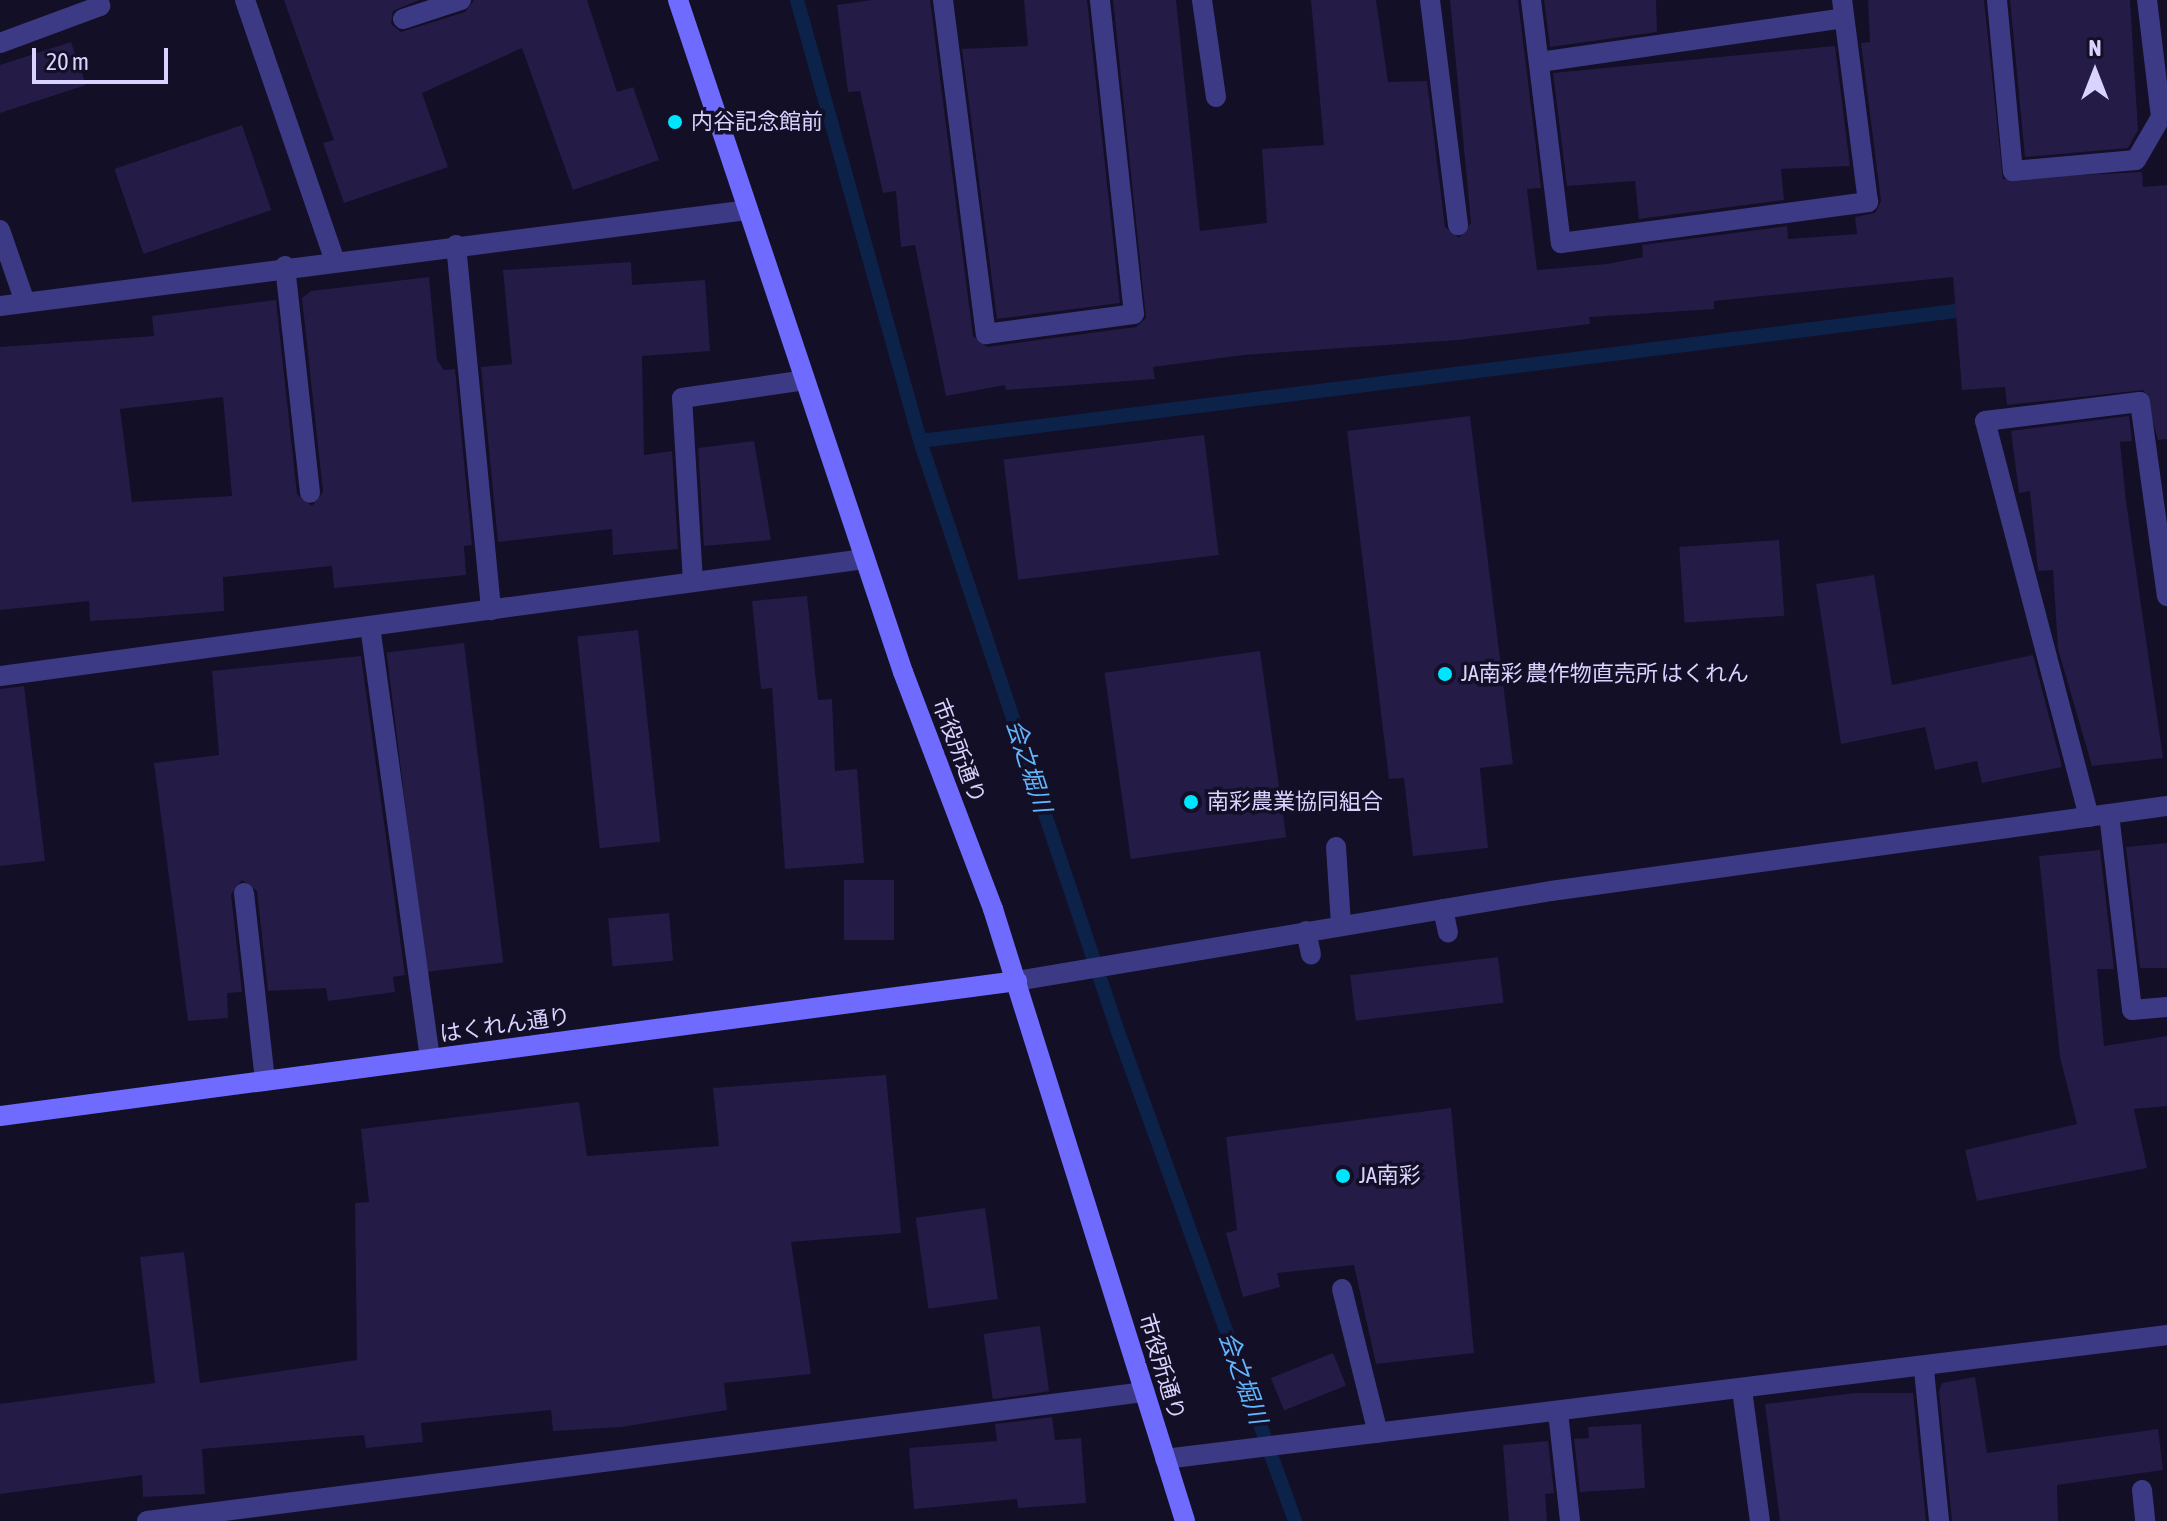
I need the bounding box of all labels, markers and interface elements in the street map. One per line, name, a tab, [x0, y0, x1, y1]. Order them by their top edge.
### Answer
scale bar	[36, 32, 172, 82]
north arrow	[2055, 32, 2135, 112]
text: N	[2089, 35, 2101, 61]
text: 20 m	[46, 48, 89, 75]
place label: 内谷記念館前	[691, 109, 823, 135]
marker: 内谷記念館前	[666, 113, 684, 131]
place label: JA南彩 農作物直売所 はくれん	[1461, 661, 1749, 687]
marker: JA南彩 農作物直売所 はくれん	[1436, 665, 1454, 683]
street label: 市役所通り	[927, 695, 991, 807]
water label: 会之堀川	[1000, 716, 1058, 816]
place label: 南彩農業協同組合	[1207, 789, 1383, 815]
marker: 南彩農業協同組合	[1182, 793, 1200, 811]
street label: はくれん通り	[438, 1003, 572, 1047]
place label: JA南彩	[1359, 1163, 1421, 1189]
marker: JA南彩	[1334, 1167, 1352, 1185]
street label: 市役所通り	[1133, 1311, 1191, 1423]
water label: 会之堀川	[1213, 1328, 1273, 1428]

